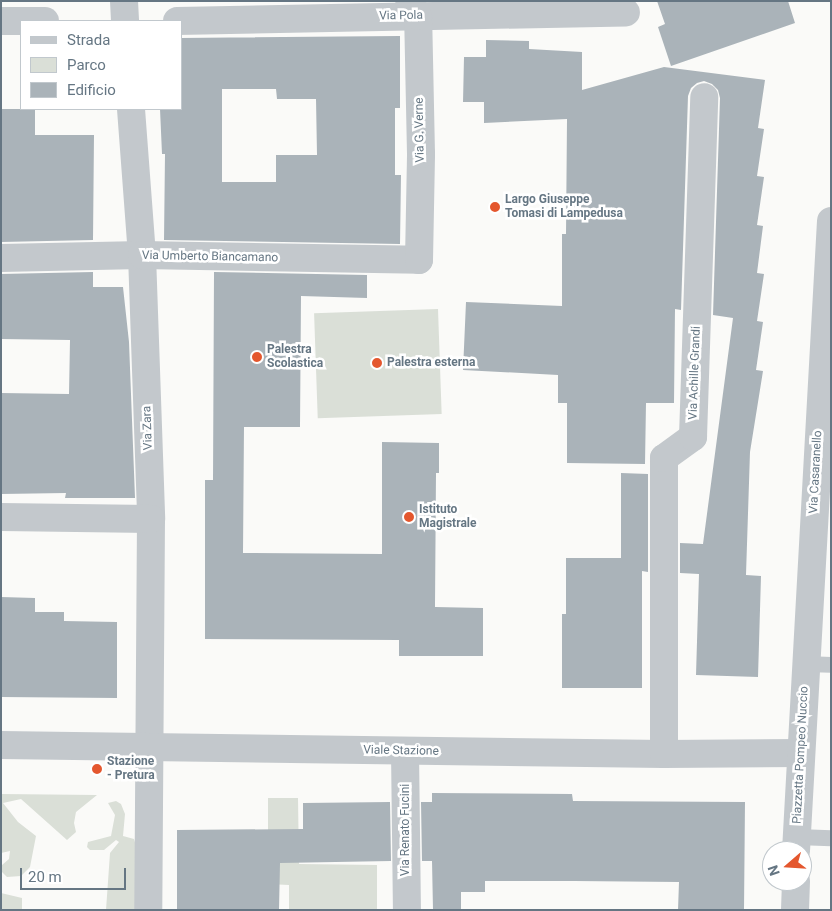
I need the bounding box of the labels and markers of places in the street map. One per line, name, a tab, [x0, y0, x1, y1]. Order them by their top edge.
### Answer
place label: Largo Giuseppe Tomasi di Lampedusa	[505, 193, 623, 221]
marker: Largo Giuseppe Tomasi di Lampedusa	[489, 201, 501, 213]
place label: Palestra Scolastica	[267, 343, 323, 371]
marker: Palestra Scolastica	[251, 351, 263, 363]
place label: Palestra esterna	[387, 356, 475, 370]
marker: Palestra esterna	[371, 357, 383, 369]
place label: Istituto Magistrale	[419, 503, 476, 531]
marker: Istituto Magistrale	[403, 511, 415, 523]
place label: Stazione - Pretura	[107, 755, 155, 783]
marker: Stazione - Pretura	[91, 763, 103, 775]

